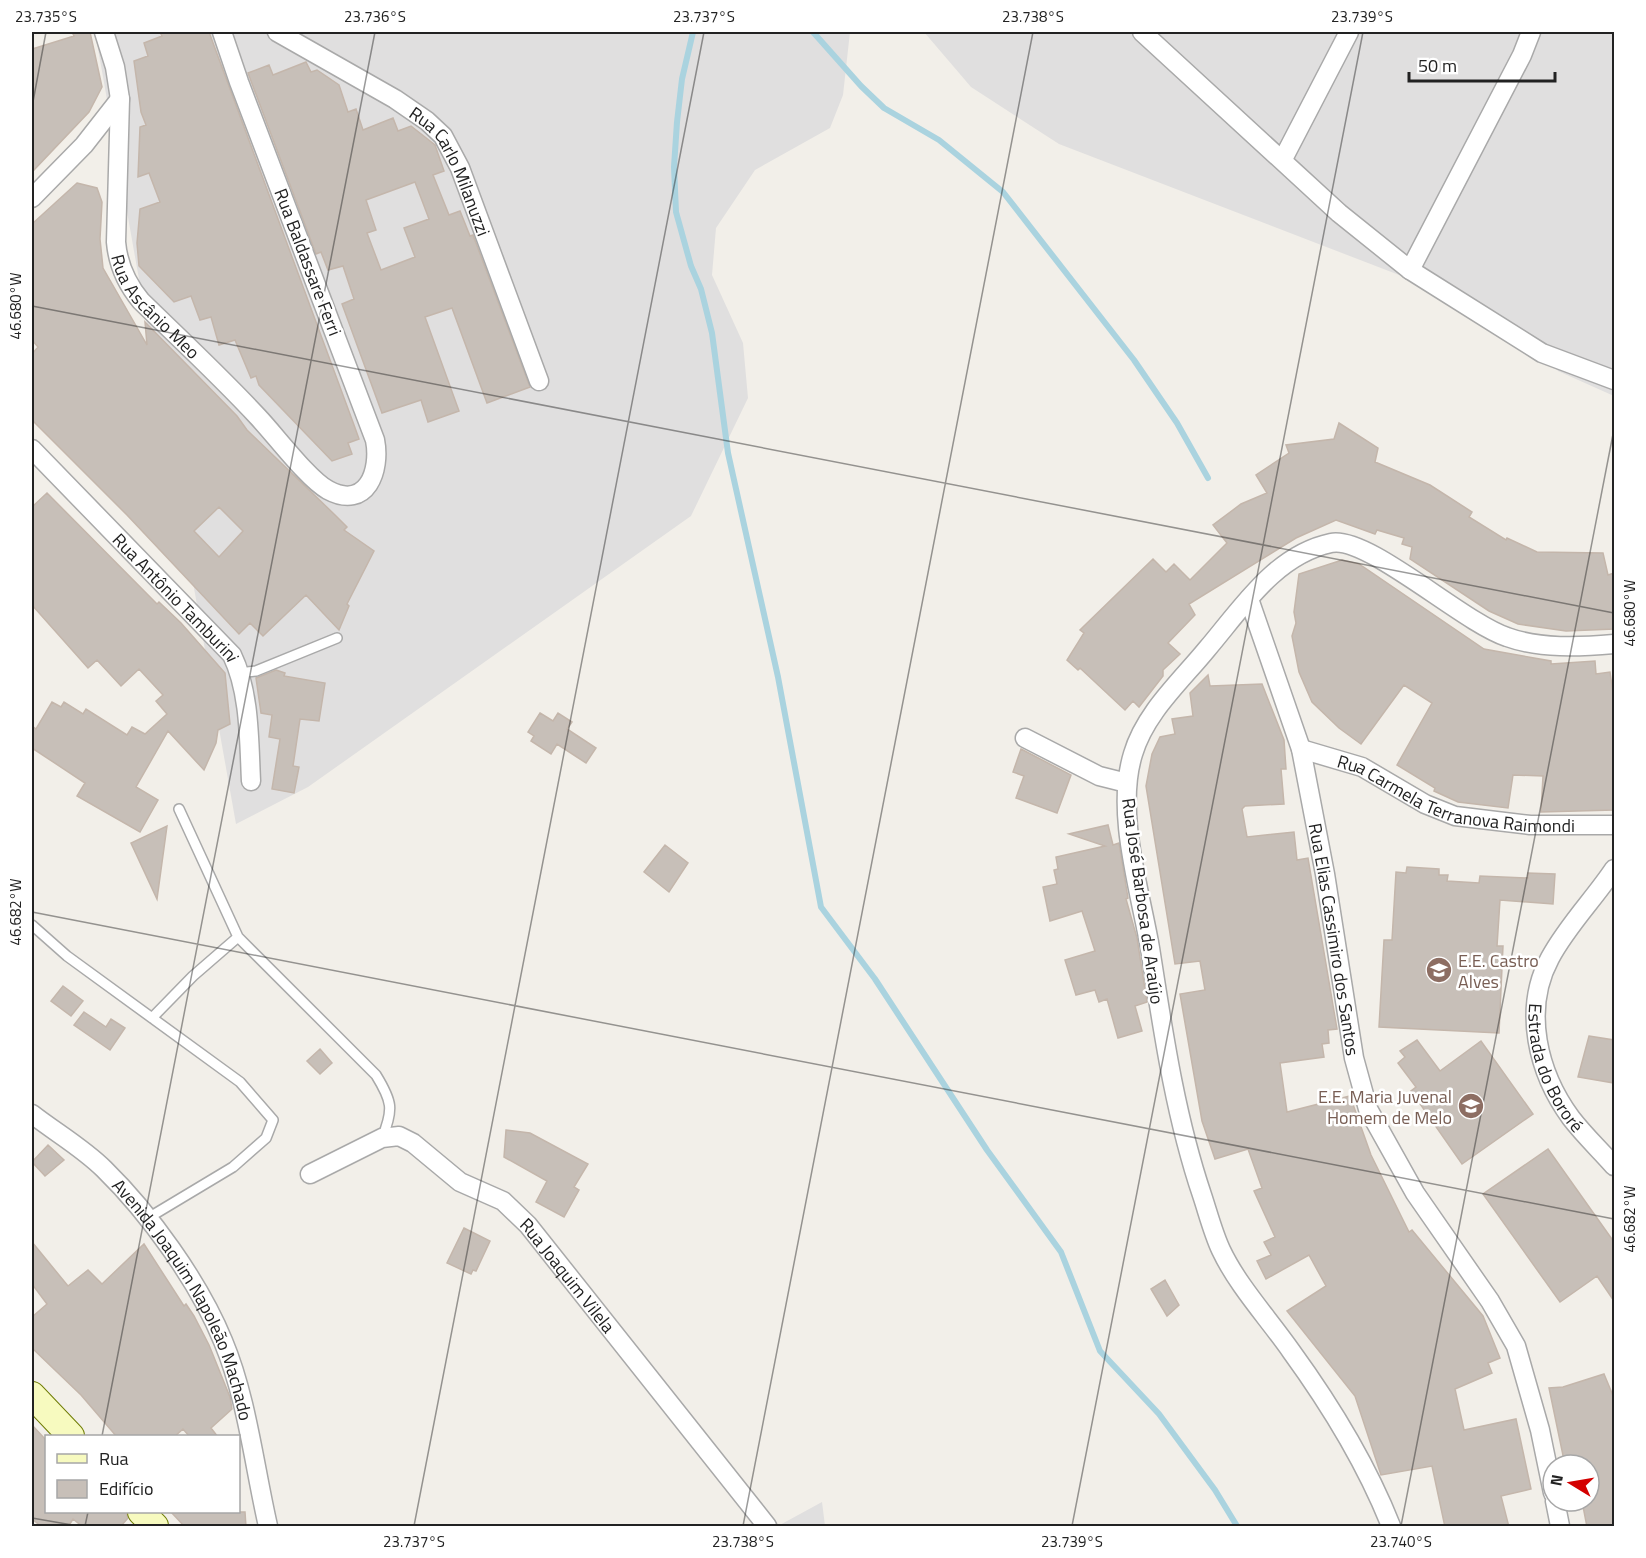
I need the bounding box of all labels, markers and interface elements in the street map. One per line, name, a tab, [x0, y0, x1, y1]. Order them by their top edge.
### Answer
text: 23.735°S	[15, 5, 77, 28]
text: 23.736°S	[344, 5, 406, 28]
text: 23.737°S	[673, 5, 735, 28]
text: 23.738°S	[1002, 5, 1064, 28]
text: 23.739°S	[1331, 5, 1393, 28]
scale bar	[1409, 45, 1554, 83]
text: 50 m	[1418, 52, 1457, 79]
street label: Rua Carlo Milanuzzi	[404, 99, 497, 240]
street label: Rua Baldassare Ferri	[267, 184, 349, 340]
street label: Rua Ascânio Meo	[105, 251, 206, 365]
text: 46.680°W	[4, 273, 27, 339]
street label: Rua Antônio Tamburini	[107, 527, 247, 666]
text: 46.680°W	[1618, 580, 1641, 646]
street label: Rua Carmela Terranova Raimondi	[1334, 747, 1575, 839]
street label: Rua José Barbosa de Araújo	[1115, 796, 1171, 1006]
street label: Rua Elias Cassimiro dos Santos	[1302, 821, 1367, 1057]
text: 46.682°W	[4, 879, 27, 945]
place label: E.E. Castro Alves	[1458, 947, 1539, 995]
school or university icon: E.E. Castro Alves	[1424, 955, 1454, 985]
street label: Estrada do Bororé	[1522, 1003, 1591, 1138]
place label: E.E. Maria Juvenal Homem de Melo	[1318, 1083, 1452, 1131]
school or university icon: E.E. Maria Juvenal Homem de Melo	[1456, 1091, 1486, 1121]
street label: Avenida Joaquim Napoleão Machado	[106, 1172, 260, 1423]
text: 46.682°W	[1618, 1186, 1641, 1252]
street label: Rua Joaquim Vilela	[514, 1211, 622, 1338]
legend	[45, 1435, 240, 1513]
text: Rua	[99, 1445, 129, 1472]
north arrow	[1541, 1453, 1601, 1513]
text: N	[1543, 1472, 1569, 1488]
text: Edifício	[99, 1475, 153, 1502]
text: 23.737°S	[383, 1530, 445, 1553]
text: 23.738°S	[712, 1530, 774, 1553]
text: 23.739°S	[1041, 1530, 1103, 1553]
text: 23.740°S	[1370, 1530, 1432, 1553]

